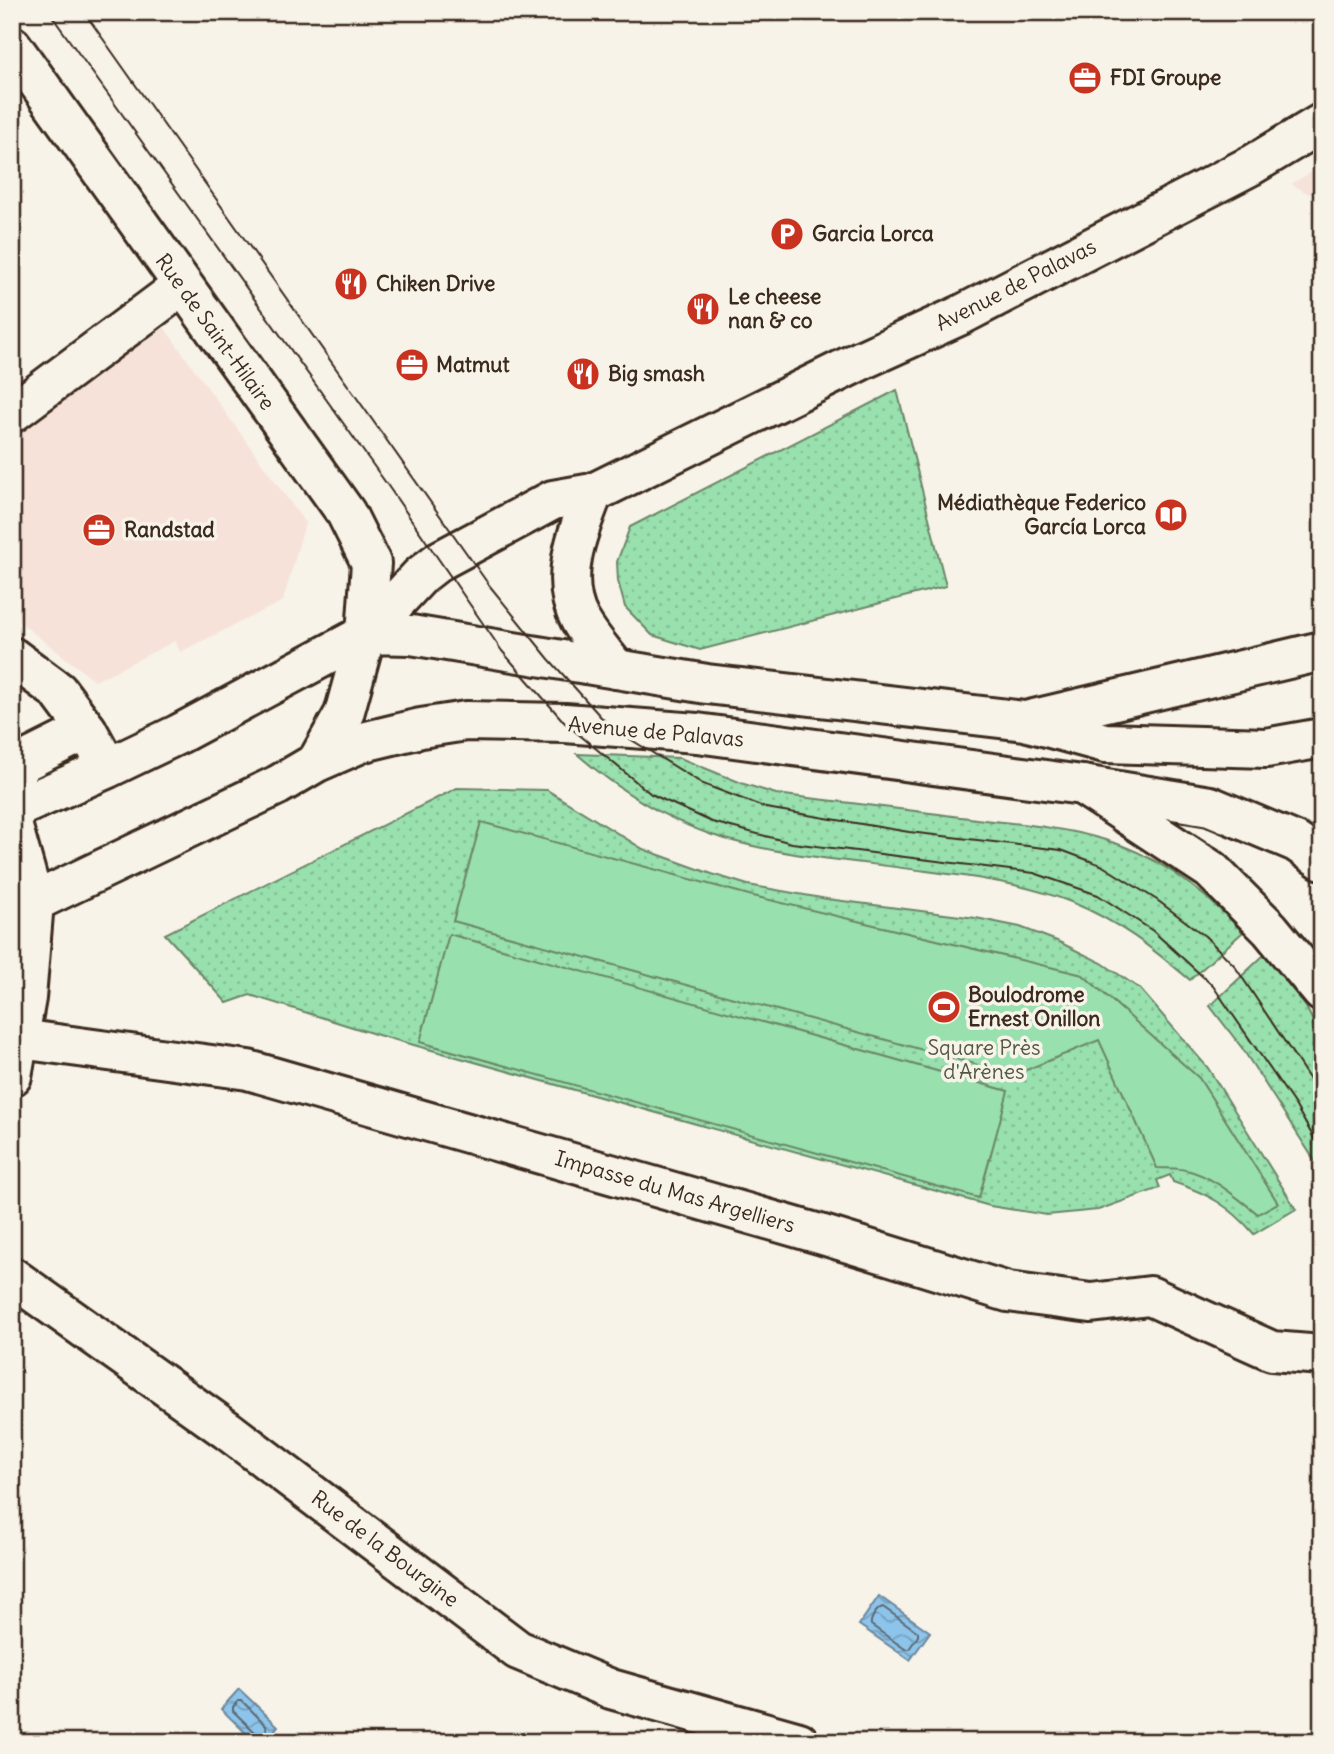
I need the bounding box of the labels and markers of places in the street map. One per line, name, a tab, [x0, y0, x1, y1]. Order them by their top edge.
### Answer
office icon: FDI Groupe	[1066, 59, 1104, 97]
place label: FDI Groupe	[1110, 64, 1221, 91]
parking icon: Garcia Lorca	[768, 215, 806, 253]
place label: Garcia Lorca	[812, 220, 934, 247]
restaurant icon: Chiken Drive	[332, 265, 370, 303]
place label: Chiken Drive	[376, 270, 495, 297]
place label: Le cheese nan & co	[728, 283, 821, 334]
restaurant icon: Le cheese nan & co	[684, 290, 722, 328]
office icon: Matmut	[393, 346, 431, 384]
place label: Matmut	[436, 351, 511, 378]
restaurant icon: Big smash	[564, 355, 602, 393]
place label: Big smash	[608, 360, 705, 387]
place label: Médiathèque Federico García Lorca	[937, 489, 1146, 540]
library icon: Médiathèque Federico García Lorca	[1152, 496, 1190, 534]
office icon: Randstad	[80, 511, 118, 549]
place label: Randstad	[124, 516, 215, 543]
place label: Boulodrome Ernest Onillon	[968, 981, 1100, 1032]
sports icon: Boulodrome Ernest Onillon	[925, 988, 963, 1026]

